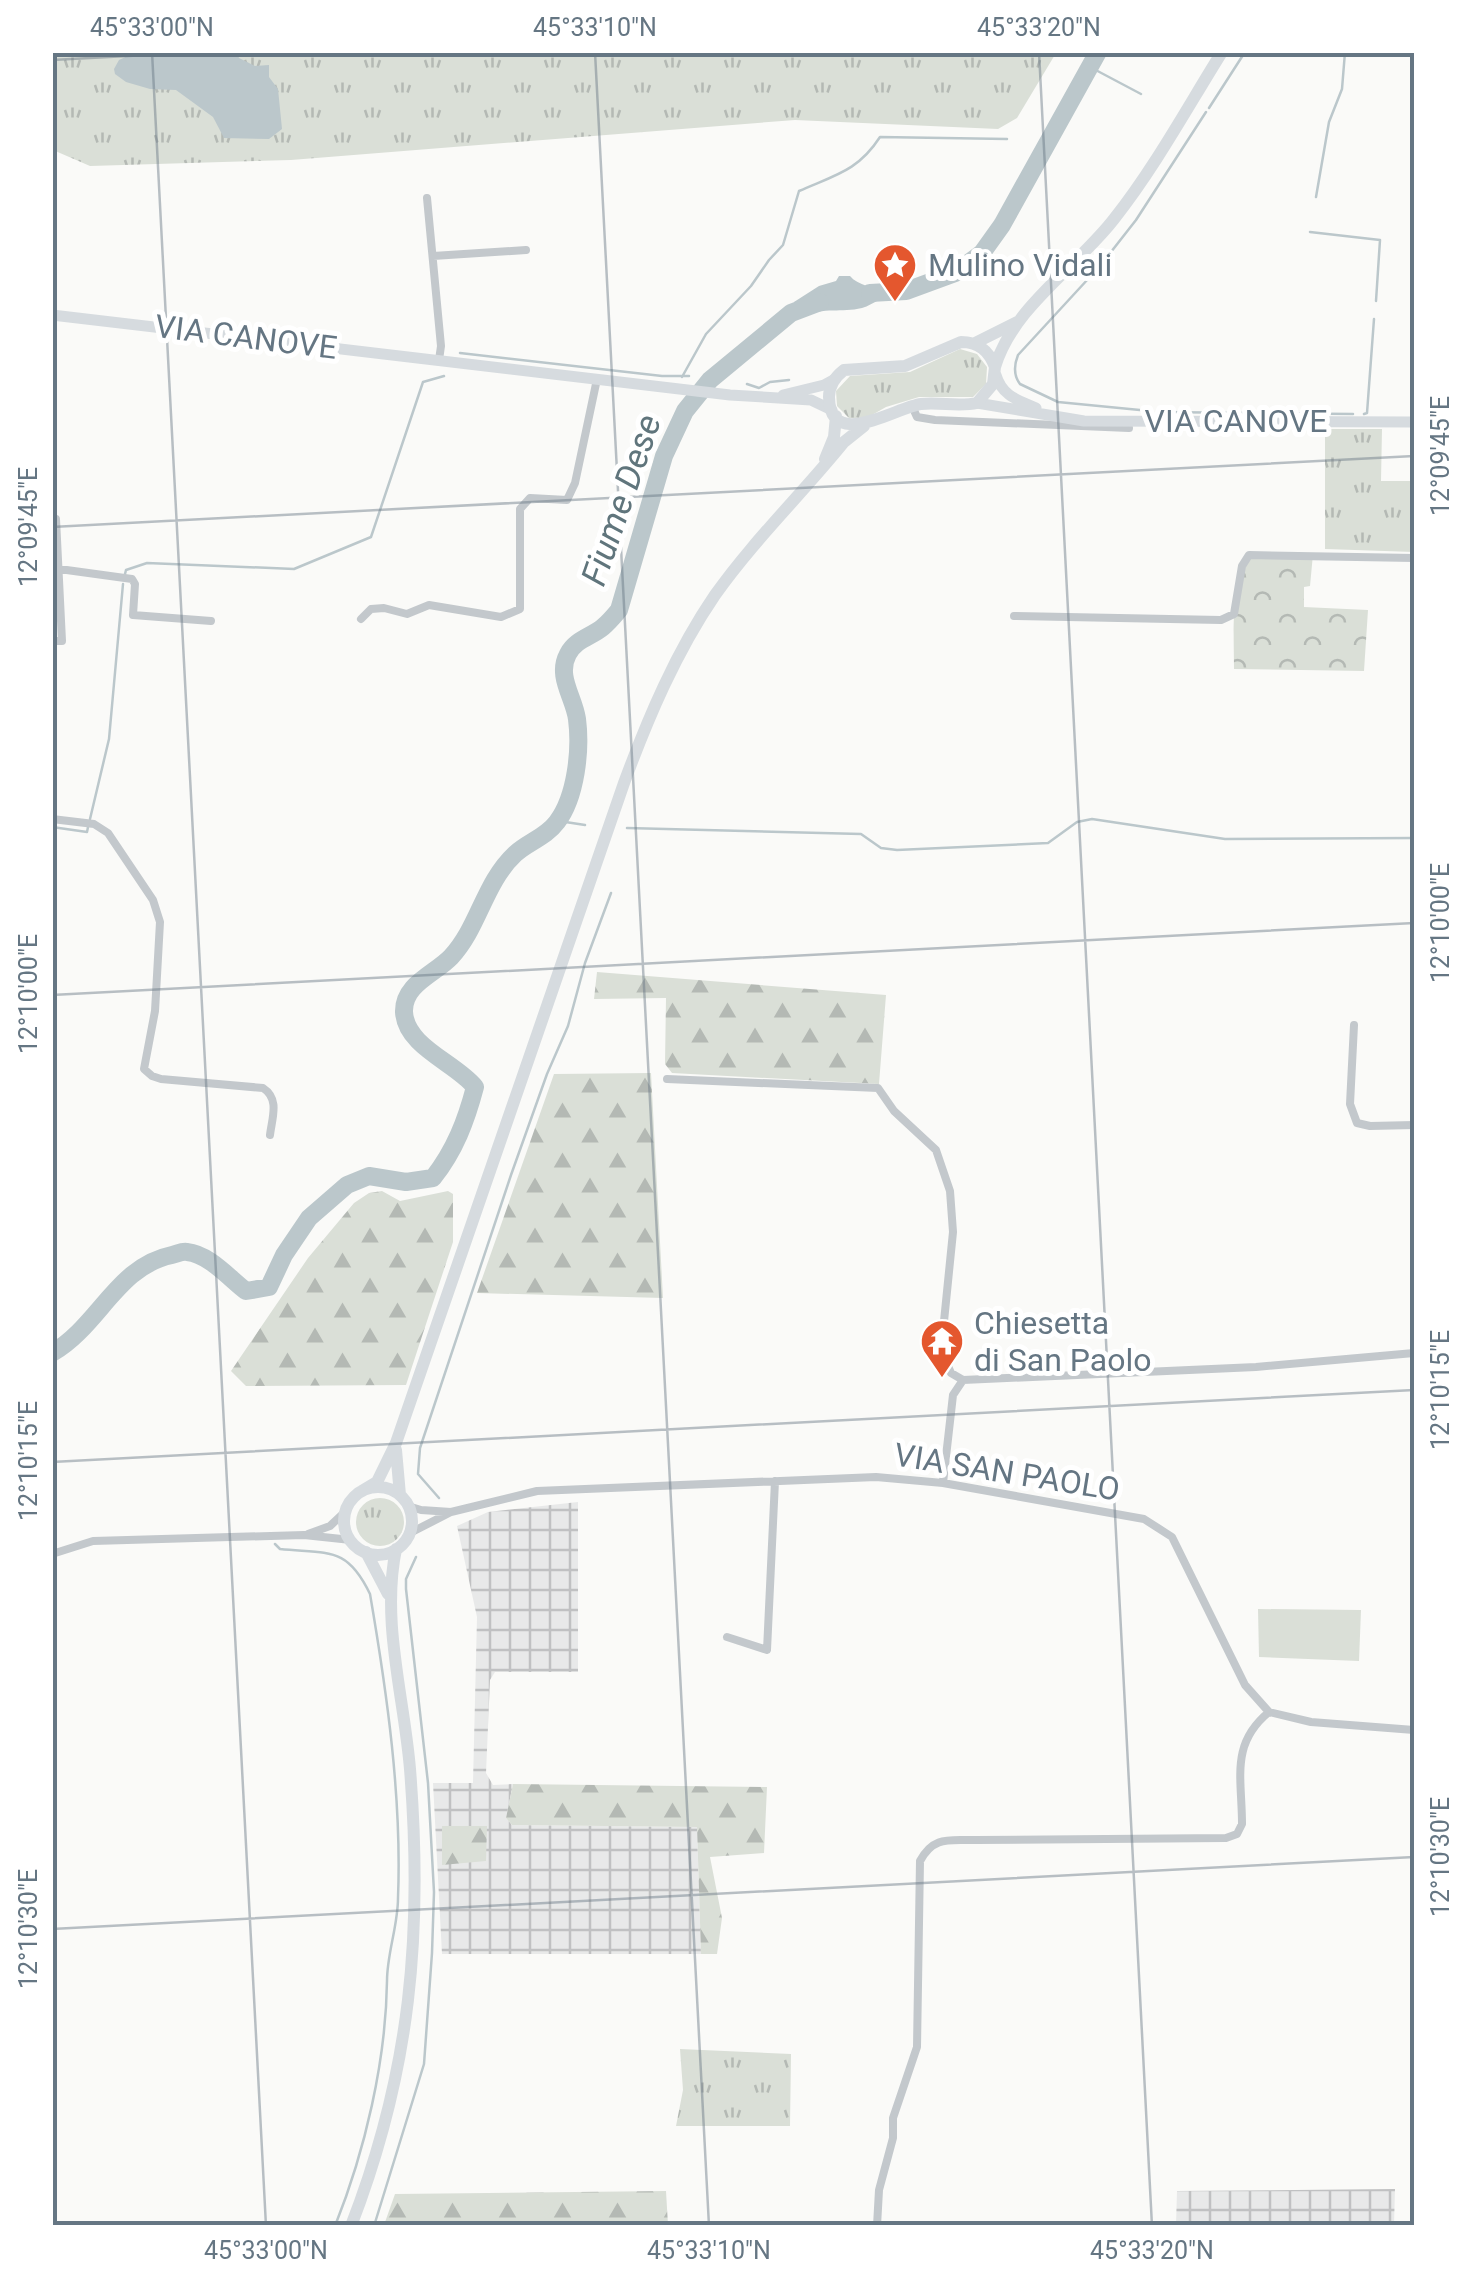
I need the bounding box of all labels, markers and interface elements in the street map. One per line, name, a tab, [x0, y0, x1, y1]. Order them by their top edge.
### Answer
text: 45°33'00"N	[90, 13, 214, 42]
text: 45°33'10"N	[533, 13, 657, 42]
text: 45°33'20"N	[977, 13, 1101, 42]
place icon: Mulino Vidali	[872, 242, 918, 303]
place label: Mulino Vidali	[928, 246, 1112, 284]
street label: VIA CANOVE	[153, 307, 339, 367]
text: 12°09'45"E	[1426, 396, 1455, 516]
street label: VIA CANOVE	[1145, 402, 1327, 440]
water label: Fiume Dese	[573, 409, 670, 591]
text: 12°09'45"E	[14, 467, 43, 587]
text: 12°10'00"E	[1426, 863, 1455, 983]
text: 12°10'00"E	[14, 934, 43, 1054]
place label: Chiesetta di San Paolo	[974, 1304, 1151, 1379]
temple icon: Chiesetta di San Paolo	[919, 1318, 965, 1379]
text: 12°10'15"E	[1426, 1330, 1455, 1450]
text: 12°10'15"E	[14, 1401, 43, 1521]
street label: VIA SAN PAOLO	[892, 1435, 1122, 1509]
text: 12°10'30"E	[1426, 1797, 1455, 1917]
text: 12°10'30"E	[14, 1869, 43, 1989]
text: 45°33'00"N	[204, 2236, 328, 2265]
text: 45°33'10"N	[647, 2236, 771, 2265]
text: 45°33'20"N	[1090, 2236, 1214, 2265]

